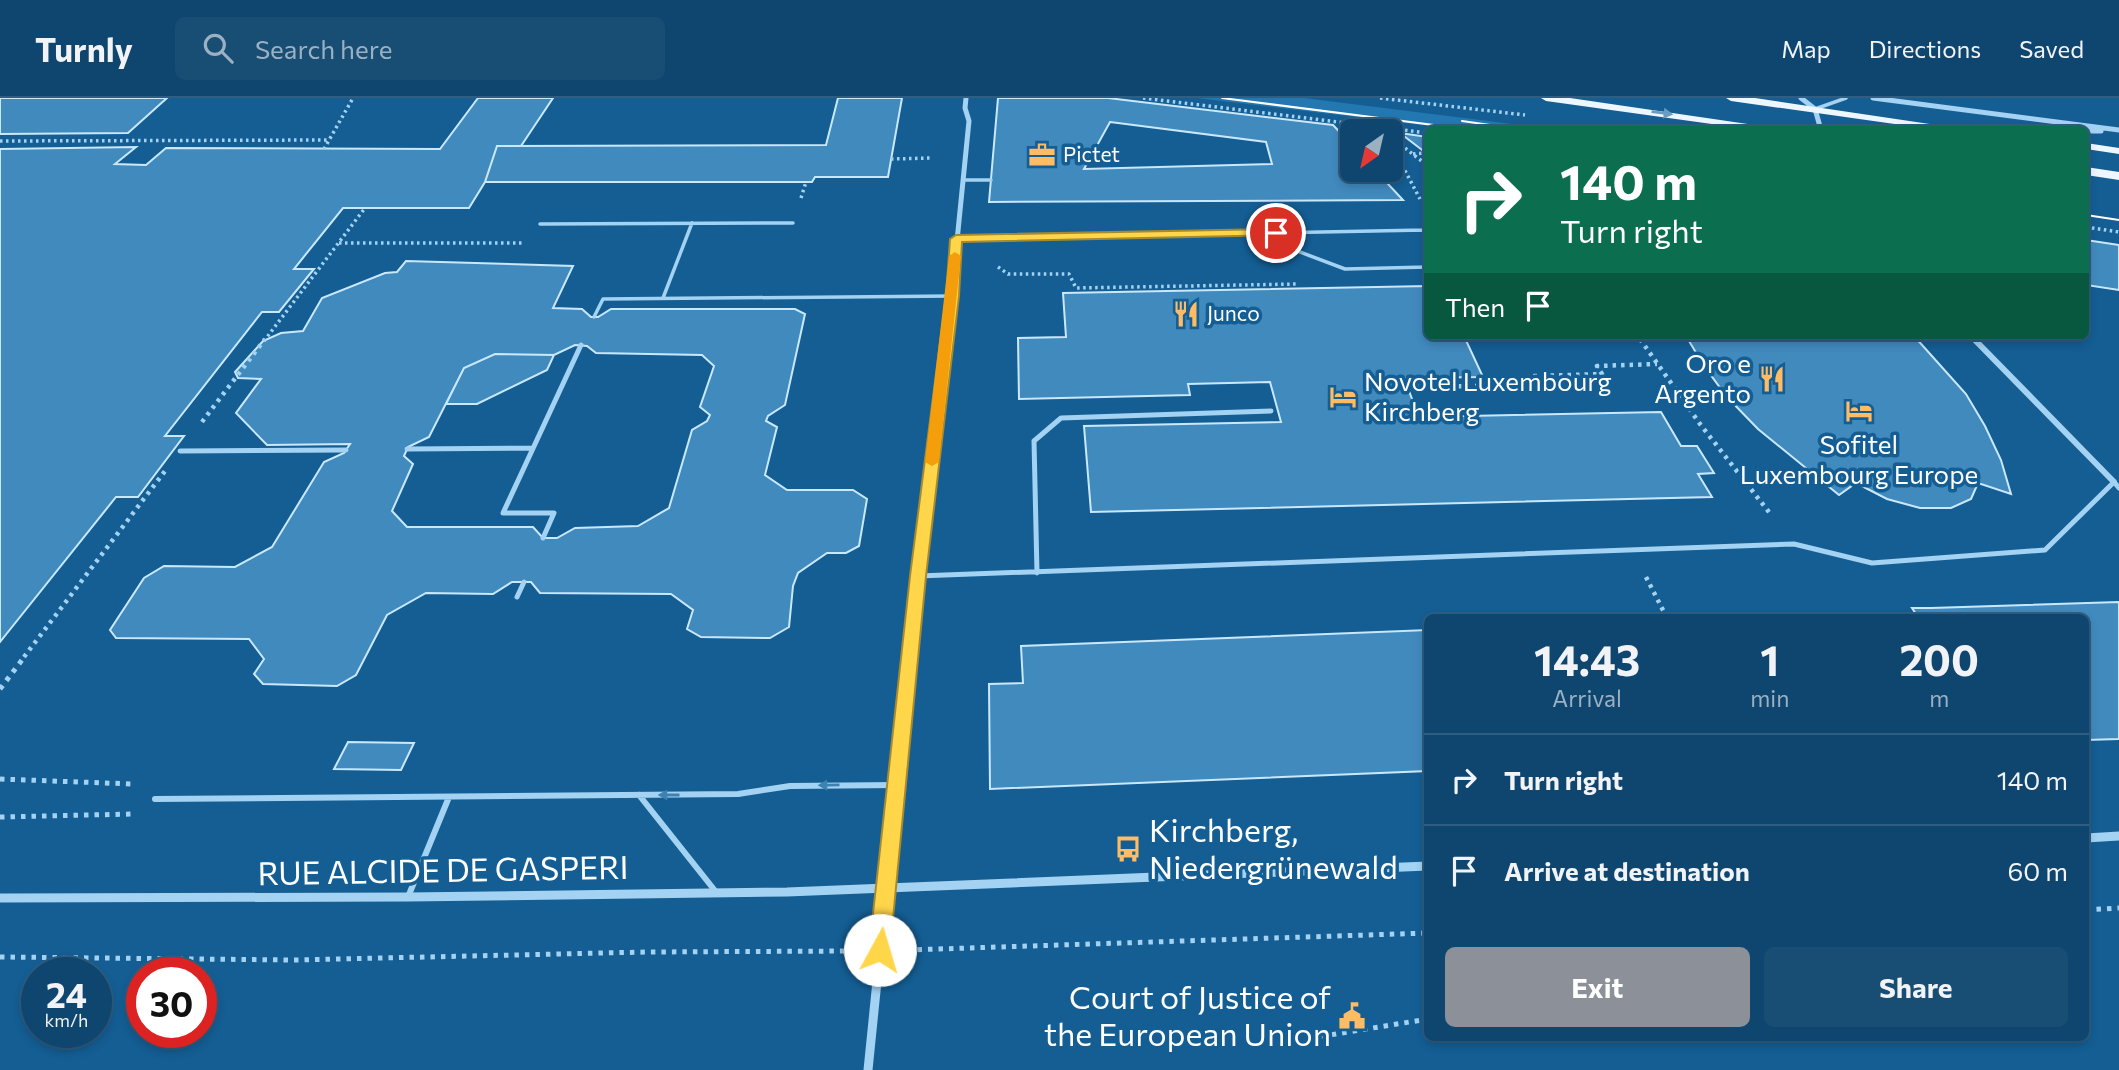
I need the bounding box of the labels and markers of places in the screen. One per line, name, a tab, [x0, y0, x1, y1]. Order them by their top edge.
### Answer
office icon: Pictet	[1027, 140, 1057, 170]
place label: Pictet	[1063, 141, 1120, 166]
pin	[1246, 203, 1306, 263]
restaurant icon: Junco	[1171, 299, 1201, 329]
place label: Junco	[1207, 300, 1260, 325]
place label: Oro e Argento	[1654, 347, 1751, 408]
restaurant icon: Oro e Argento	[1757, 364, 1787, 394]
place label: Novotel Luxembourg Kirchberg	[1364, 365, 1612, 426]
hotel icon: Novotel Luxembourg Kirchberg	[1328, 382, 1358, 412]
hotel icon: Sofitel Luxembourg Europe	[1844, 396, 1874, 426]
place label: Sofitel Luxembourg Europe	[1740, 428, 1978, 489]
place label: Kirchberg, Niedergrünewald	[1149, 809, 1398, 886]
bus stop icon: Kirchberg, Niedergrünewald	[1113, 834, 1143, 864]
place label: Court of Justice of the European Union	[1044, 976, 1331, 1053]
public building icon: Court of Justice of the European Union	[1337, 1001, 1367, 1031]

